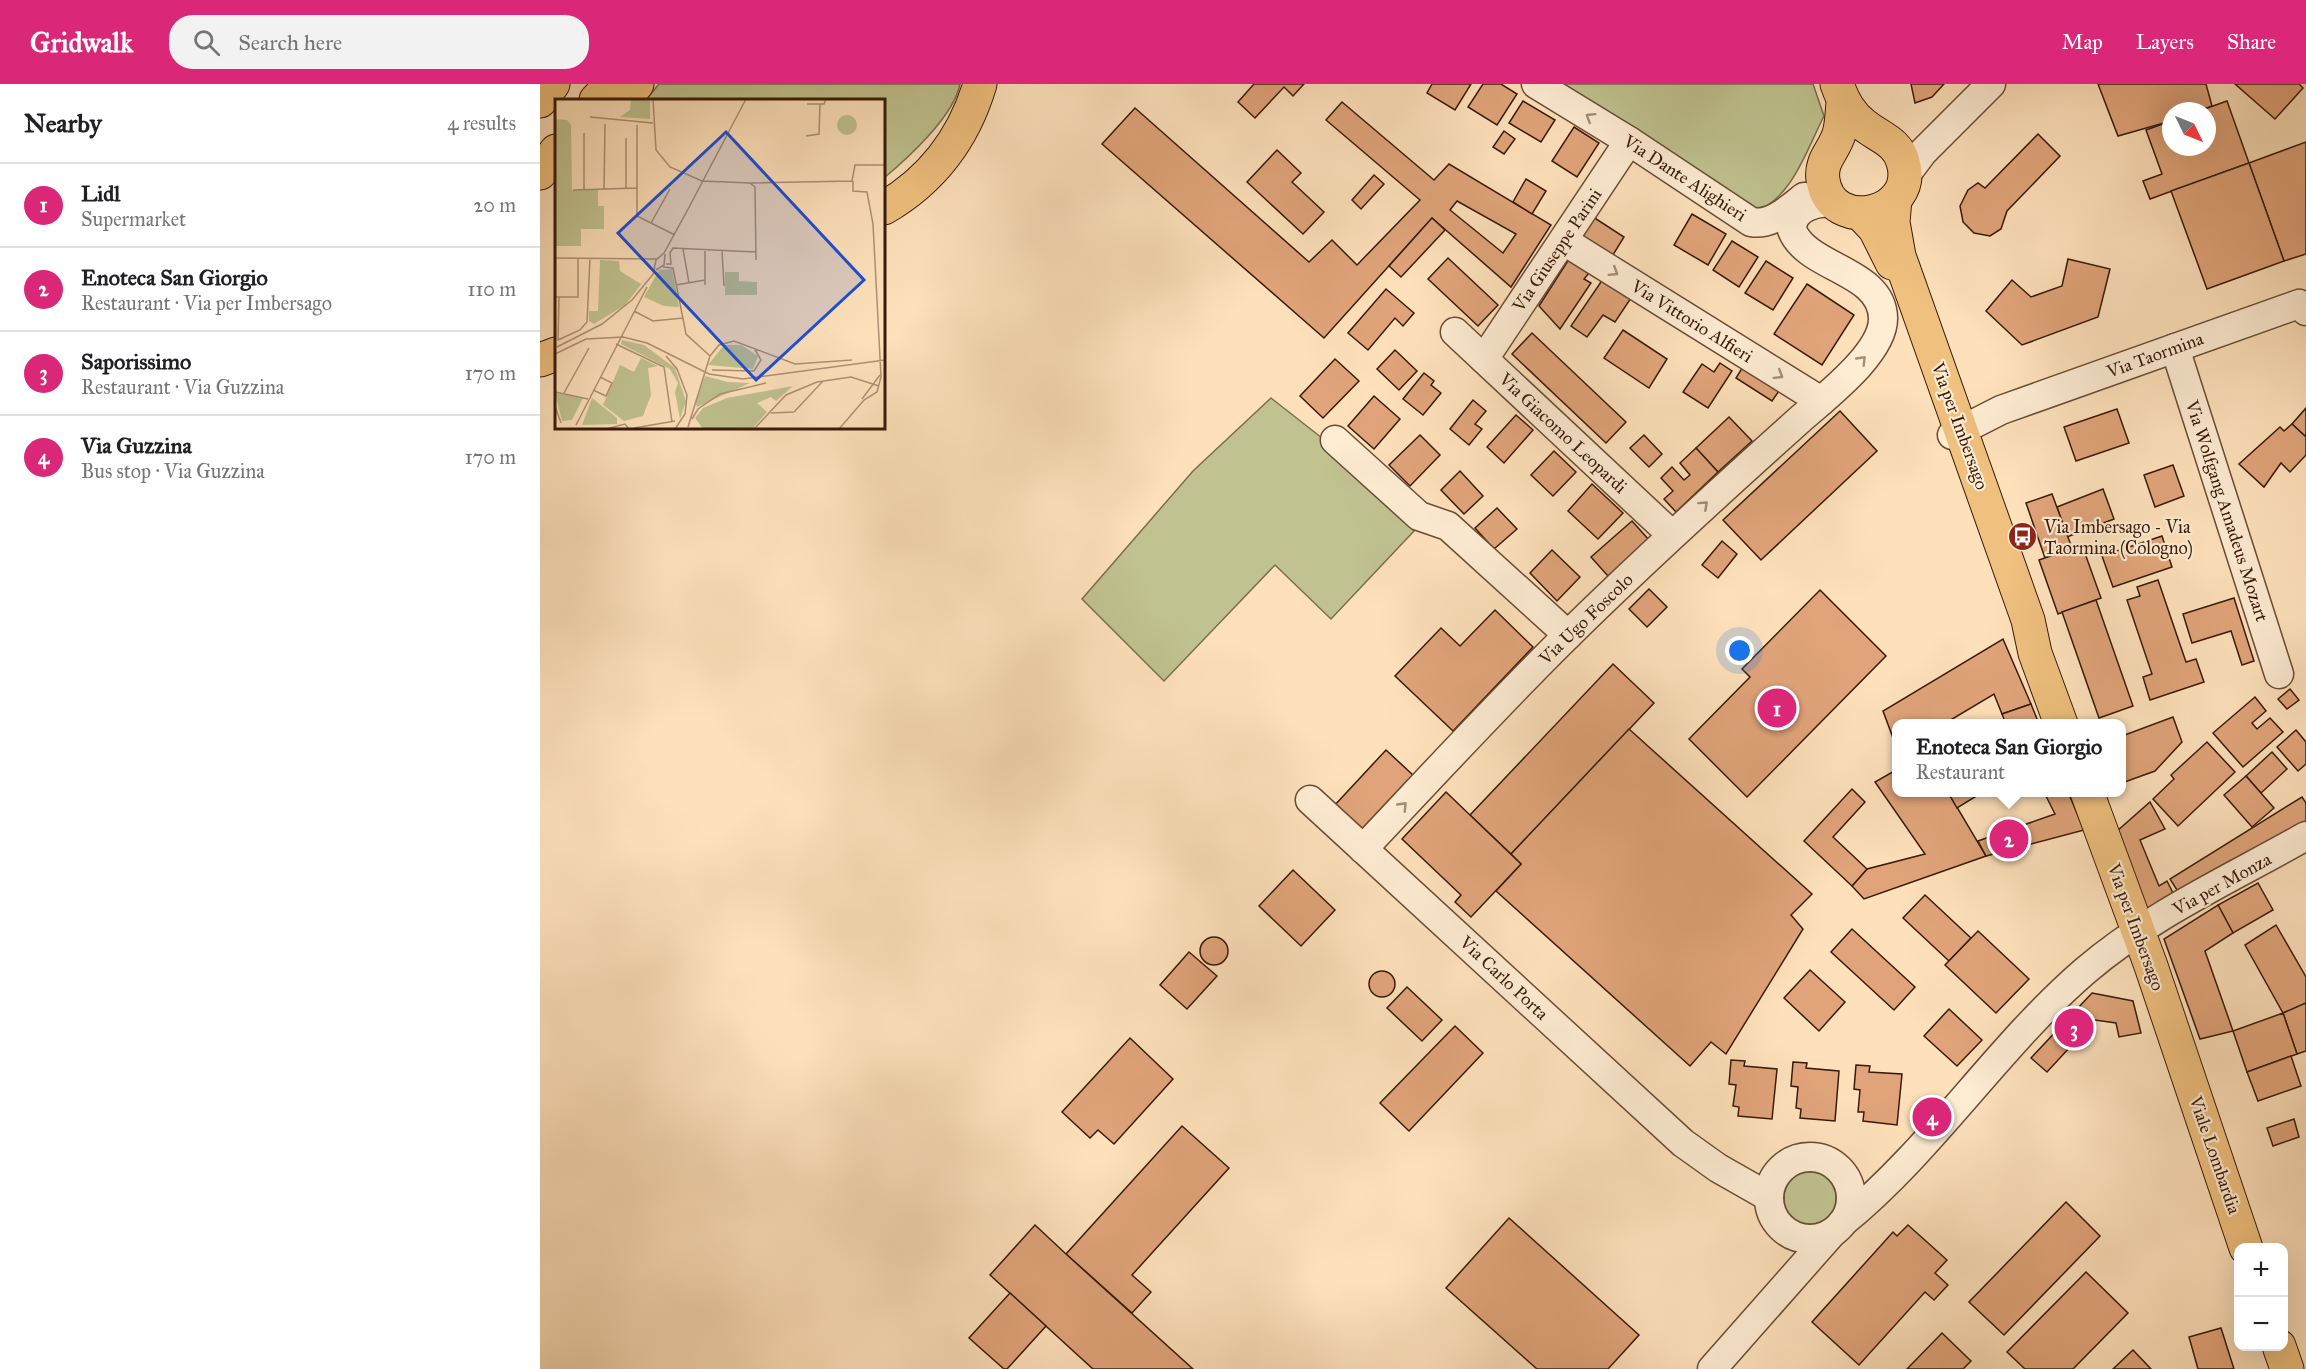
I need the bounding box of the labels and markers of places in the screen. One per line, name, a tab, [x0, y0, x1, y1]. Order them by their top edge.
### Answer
place label: Via Imbersago - Via Taormina (Cologno)	[2043, 516, 2193, 560]
bus stop icon: Via Imbersago - Via Taormina (Cologno)	[2007, 521, 2039, 553]
pin: 1	[1758, 686, 1796, 730]
pin: 2	[1990, 816, 2028, 861]
pin: 3	[2054, 1006, 2093, 1050]
pin: 4	[1912, 1094, 1952, 1140]

